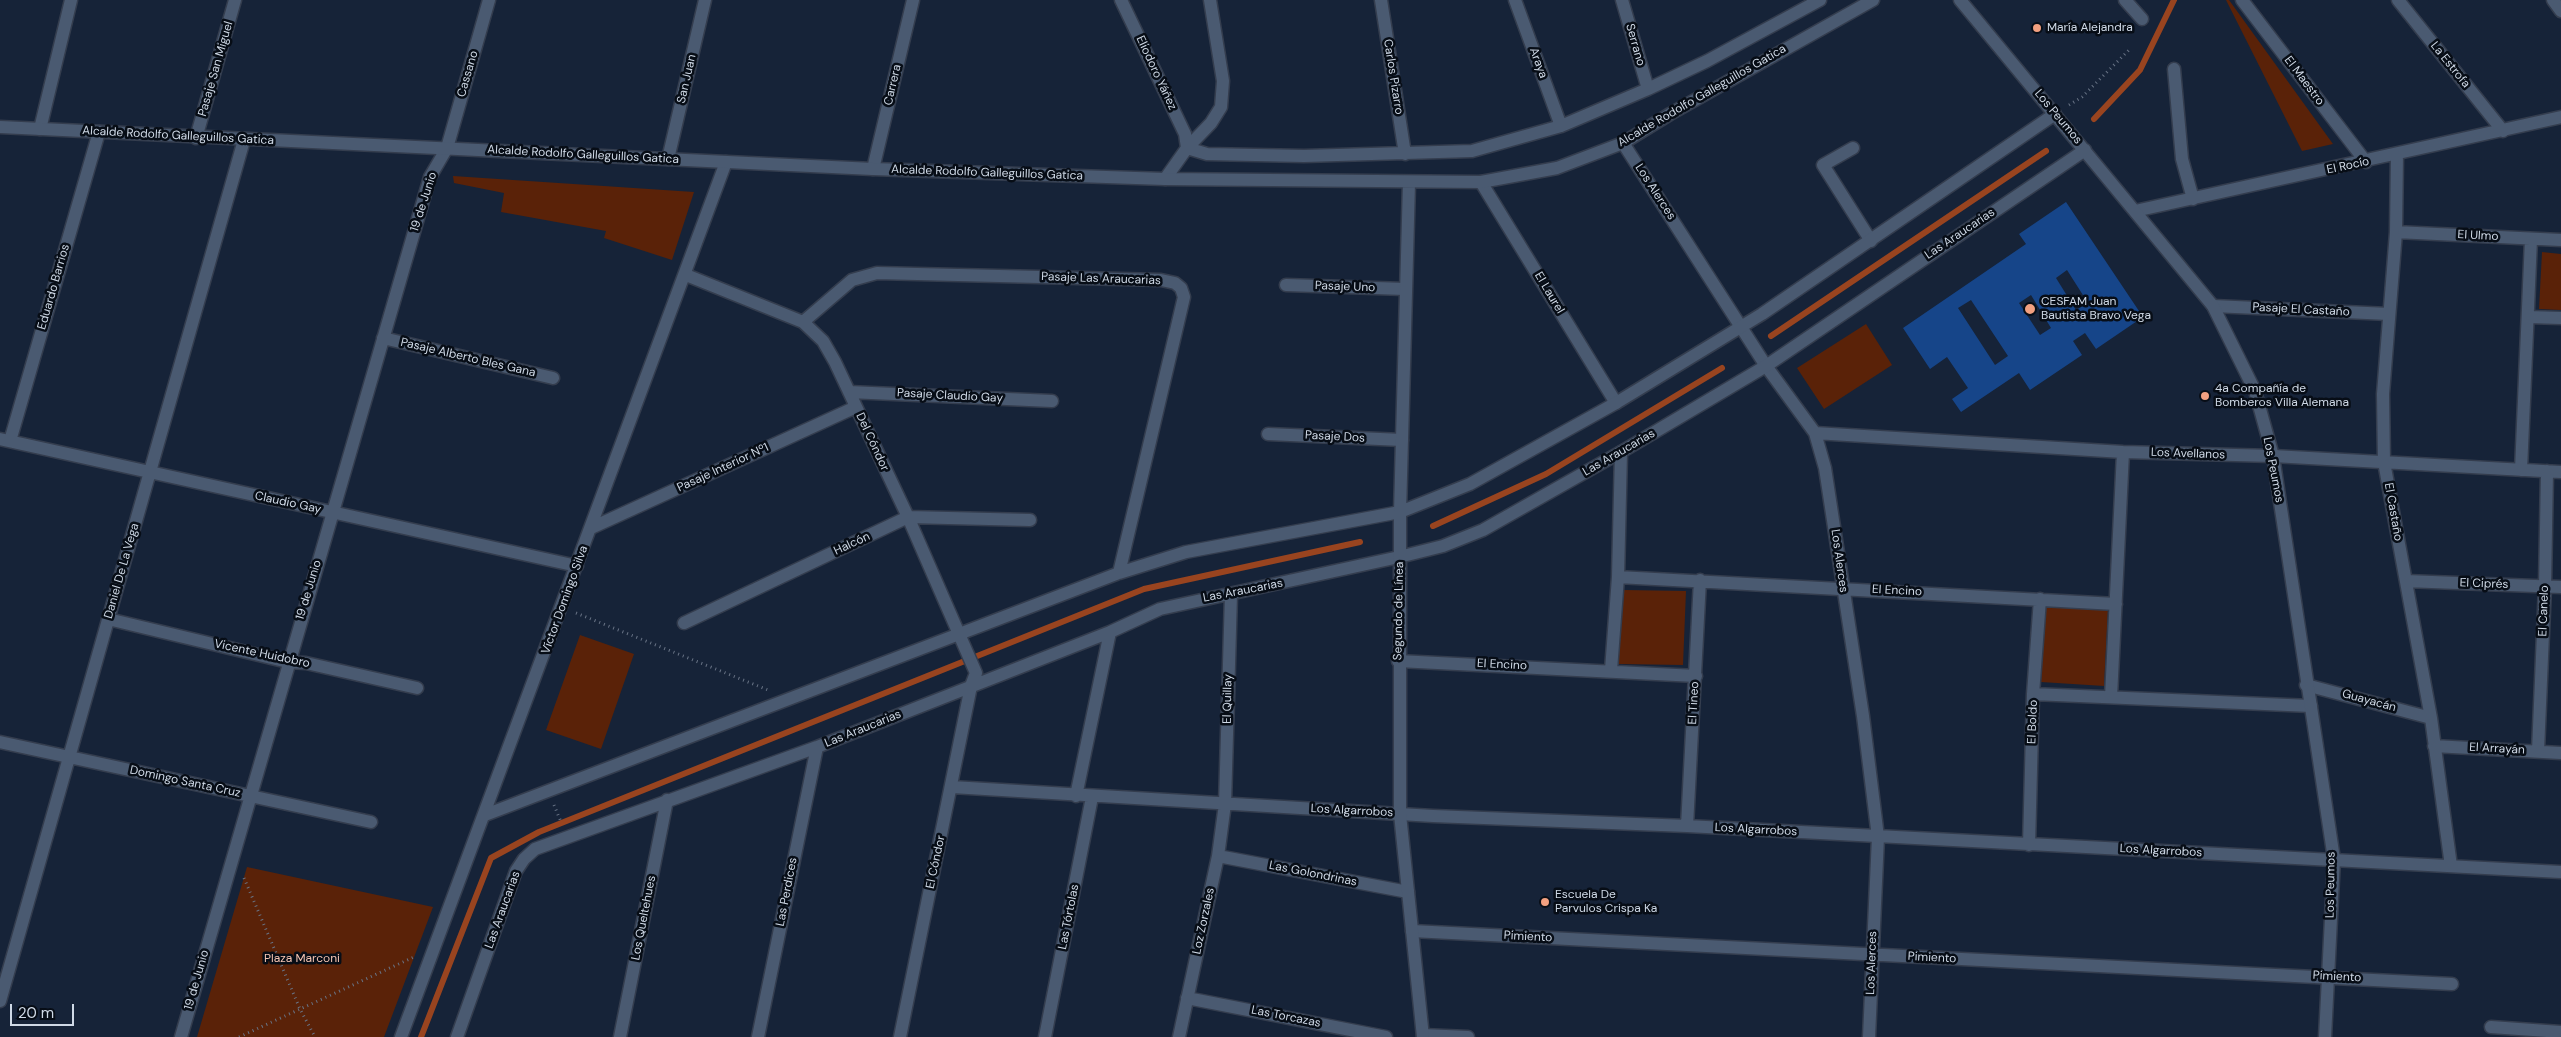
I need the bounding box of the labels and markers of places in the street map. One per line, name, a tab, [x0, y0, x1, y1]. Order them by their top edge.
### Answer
place label: María Alejandra	[2047, 21, 2133, 35]
marker: María Alejandra	[2031, 22, 2043, 34]
place label: CESFAM Juan Bautista Bravo Vega	[2041, 295, 2151, 323]
marker: CESFAM Juan Bautista Bravo Vega	[2023, 302, 2037, 316]
place label: 4a Compañía de Bomberos Villa Alemana	[2215, 382, 2349, 410]
marker: 4a Compañía de Bomberos Villa Alemana	[2199, 390, 2211, 402]
place label: Escuela De Parvulos Crispa Ka	[1555, 888, 1657, 916]
marker: Escuela De Parvulos Crispa Ka	[1539, 896, 1551, 908]

